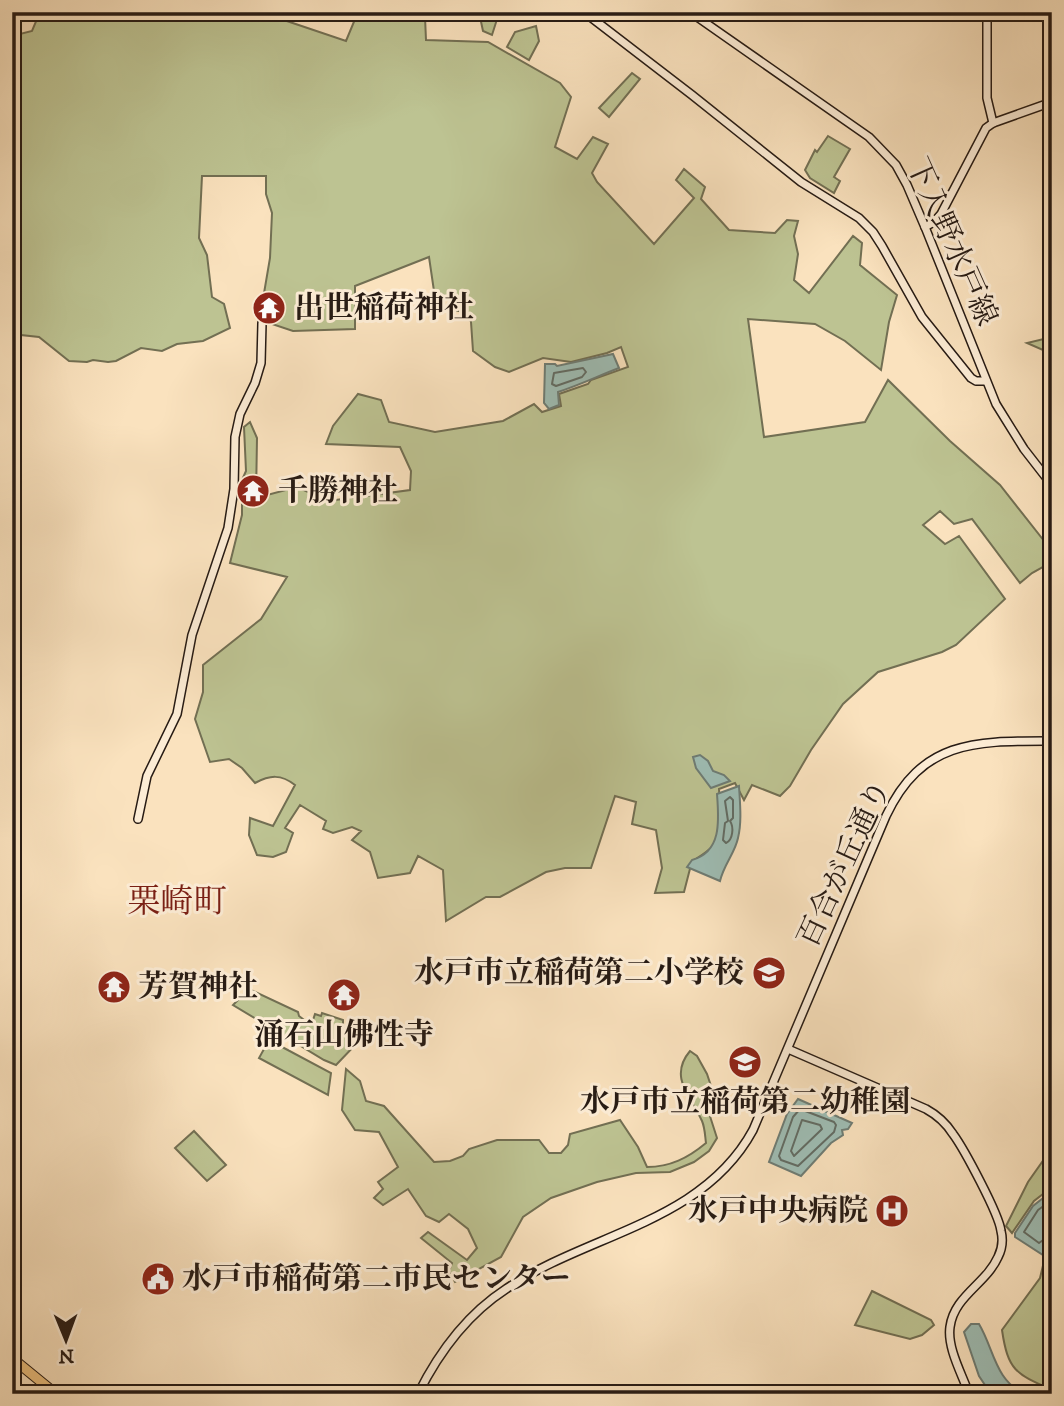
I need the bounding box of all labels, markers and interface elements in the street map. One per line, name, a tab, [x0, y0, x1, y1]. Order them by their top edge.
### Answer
street label: 下入野水戸線	[897, 152, 1005, 332]
temple icon: 出世稲荷神社	[250, 289, 288, 327]
place label: 出世稲荷神社	[294, 290, 474, 327]
temple icon: 千勝神社	[234, 472, 272, 510]
place label: 千勝神社	[278, 473, 398, 510]
street label: 百合が丘通り	[790, 775, 900, 953]
district label: 栗崎町	[128, 882, 227, 923]
school or university icon: 水戸市立稲荷第二小学校	[750, 954, 788, 992]
place label: 水戸市立稲荷第二小学校	[414, 955, 744, 992]
temple icon: 芳賀神社	[95, 968, 133, 1006]
place label: 芳賀神社	[138, 969, 258, 1006]
temple icon: 涌石山佛性寺	[325, 976, 363, 1014]
place label: 涌石山佛性寺	[254, 1017, 434, 1054]
school or university icon: 水戸市立稲荷第二幼稚園	[726, 1043, 764, 1081]
place label: 水戸市立稲荷第二幼稚園	[580, 1084, 910, 1121]
hospital icon: 水戸中央病院	[873, 1192, 911, 1230]
place label: 水戸中央病院	[688, 1193, 868, 1230]
public building icon: 水戸市稲荷第二市民センター	[139, 1260, 177, 1298]
place label: 水戸市稲荷第二市民センター	[182, 1261, 571, 1298]
north arrow	[32, 1304, 102, 1374]
text: N	[58, 1344, 74, 1367]

